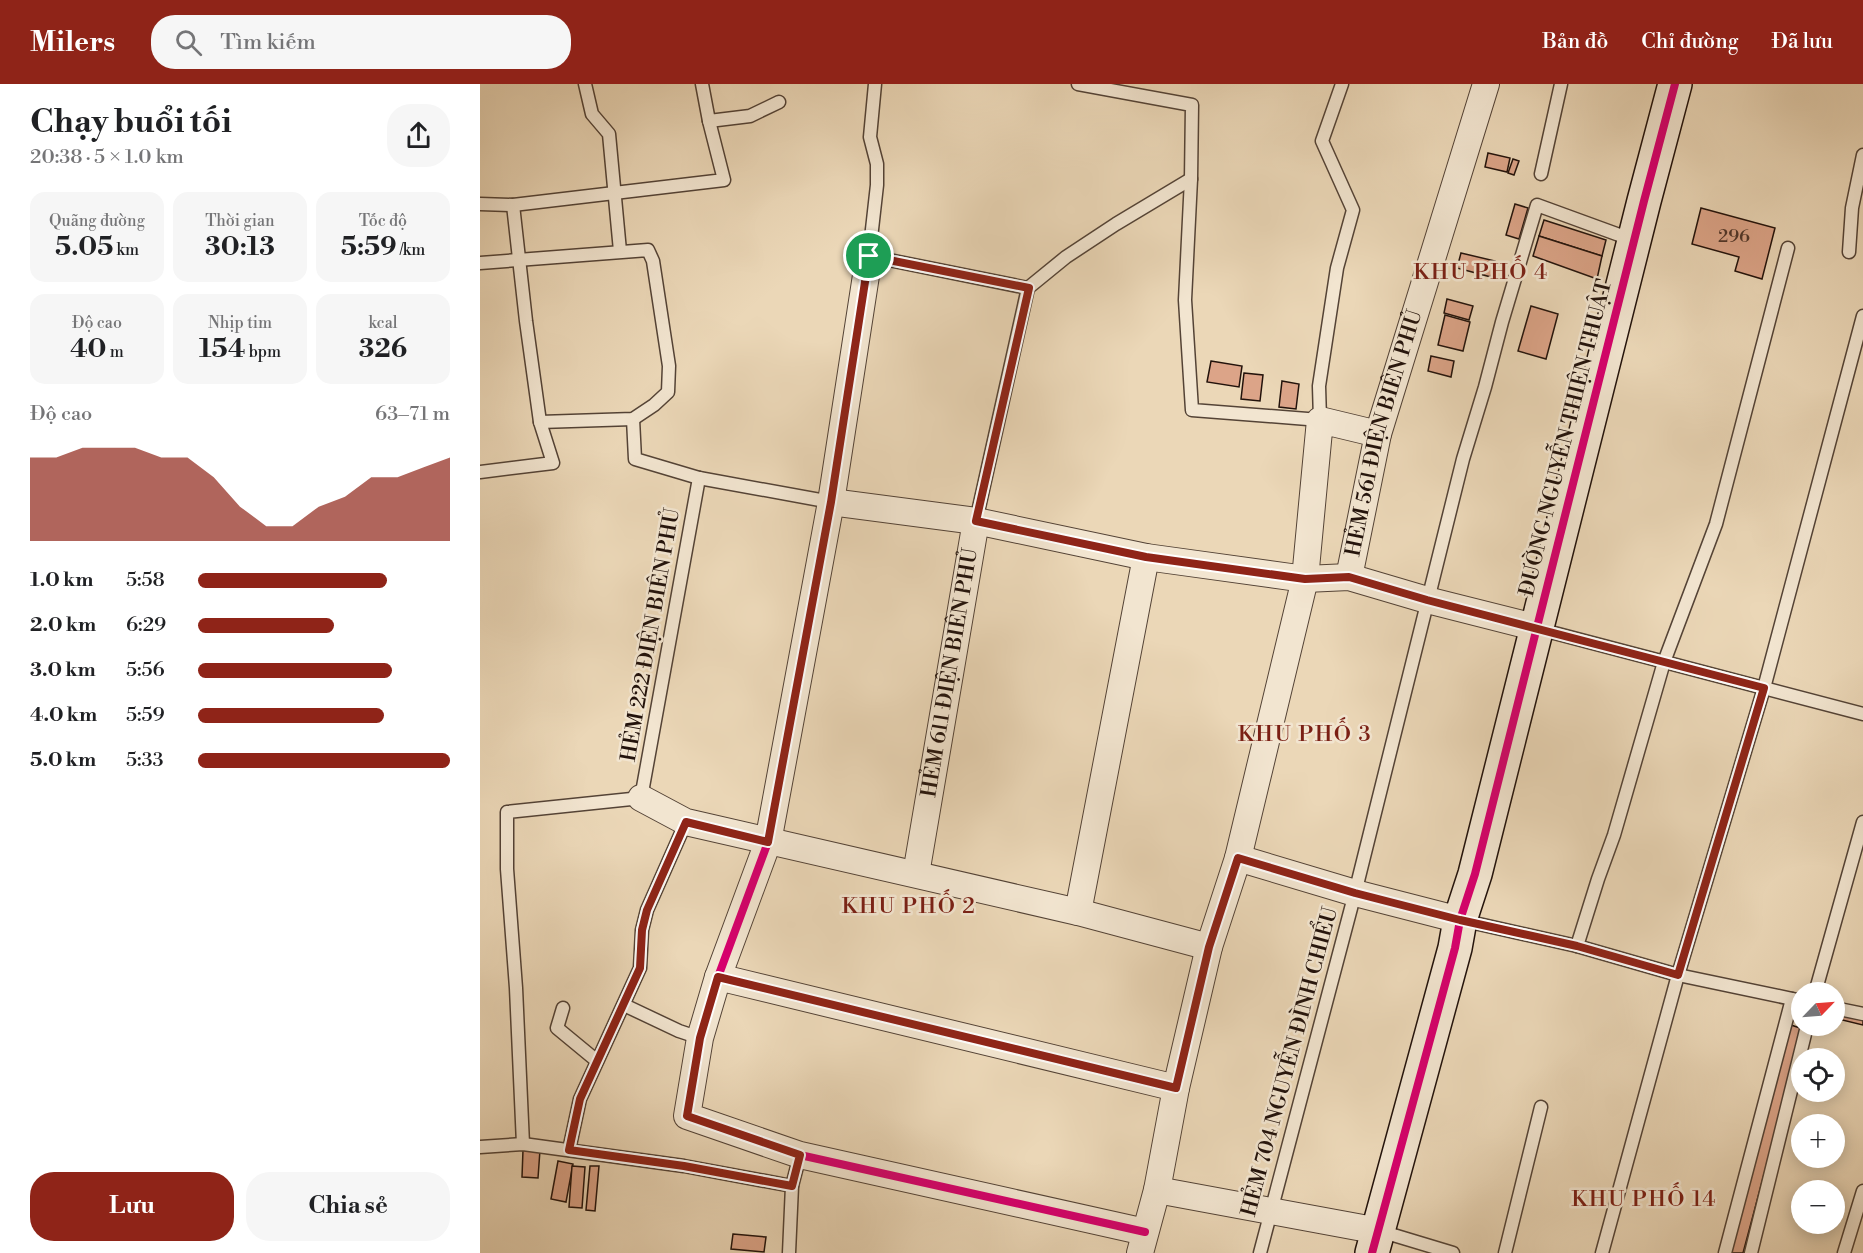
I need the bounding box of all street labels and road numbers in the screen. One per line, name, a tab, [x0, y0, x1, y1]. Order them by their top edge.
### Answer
street label: ĐƯỜNG NGUYỄN THIỆN THUẬT	[1509, 275, 1618, 599]
street label: HẺM 561 ÐIỆN BIÊN PHỦ	[1340, 305, 1429, 559]
street label: HẺM 222 ÐIỆN BIÊN PHỦ	[613, 505, 686, 764]
street label: HẺM 611 ÐIỆN BIÊN PHỦ	[916, 545, 984, 799]
street label: HẺM 704 NGUYỄN ĐÌNH CHIỂU	[1231, 903, 1344, 1220]

